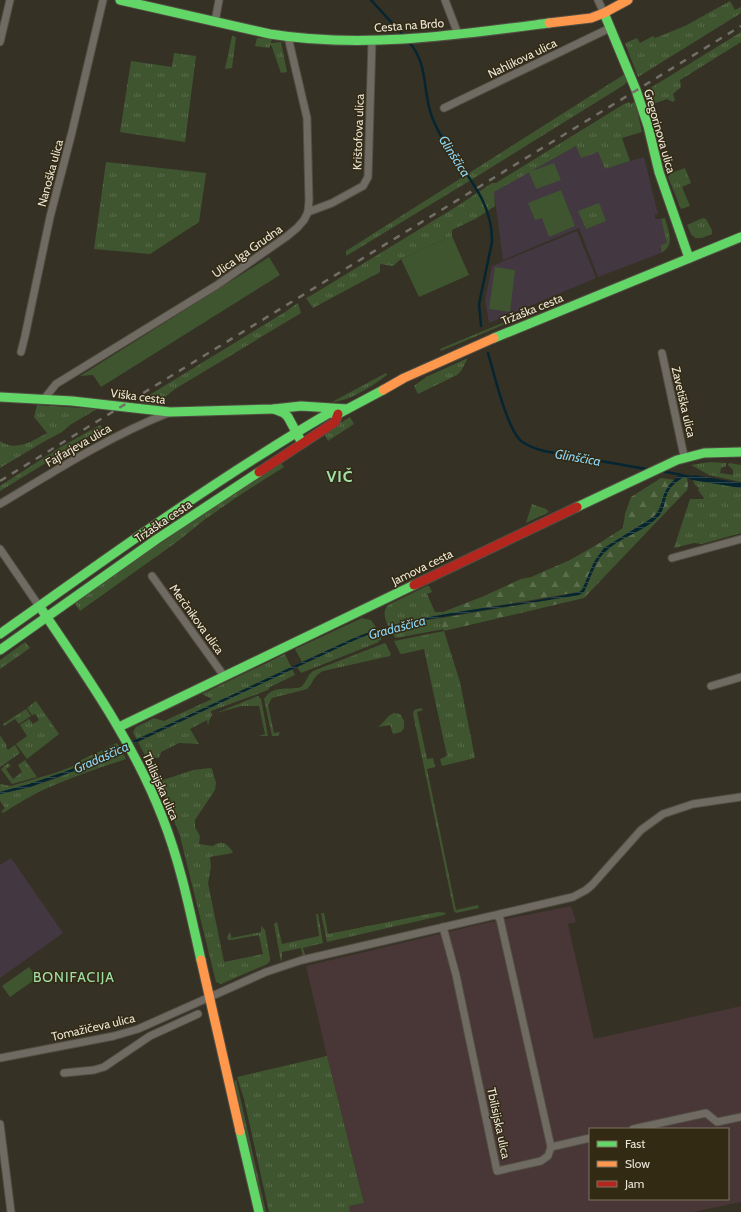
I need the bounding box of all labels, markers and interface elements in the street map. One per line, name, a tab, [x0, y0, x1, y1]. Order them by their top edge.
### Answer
street label: Cesta na Brdo	[374, 15, 445, 35]
street label: Nahlikova ulica	[485, 35, 559, 81]
street label: Gregorinova ulica	[641, 87, 679, 175]
street label: Krištofova ulica	[349, 93, 367, 170]
water label: Glinščica	[436, 132, 474, 180]
street label: Nanoška ulica	[34, 137, 66, 208]
street label: Ulica Iga Grudna	[209, 221, 285, 281]
street label: Tržaška cesta	[499, 290, 565, 328]
street label: Zavetiška ulica	[669, 365, 699, 439]
street label: Viška cesta	[110, 385, 167, 407]
street label: Fajfarjeva ulica	[43, 420, 114, 470]
water label: Glinščica	[554, 445, 602, 469]
district label: VIČ	[326, 467, 354, 486]
street label: Tržaška cesta	[132, 496, 195, 546]
street label: Jamova cesta	[388, 546, 455, 589]
street label: Merčnikova ulica	[167, 581, 228, 657]
water label: Gradaščica	[367, 612, 427, 642]
water label: Gradaščica	[71, 738, 131, 776]
street label: Tbilisijska ulica	[139, 750, 183, 822]
district label: BONIFACIJA	[33, 968, 115, 986]
street label: Tomažičeva ulica	[50, 1010, 136, 1044]
street label: Tbilisijska ulica	[484, 1086, 514, 1160]
legend	[589, 1128, 729, 1200]
text: Fast	[625, 1136, 645, 1151]
text: Slow	[625, 1156, 650, 1171]
text: Jam	[624, 1176, 644, 1191]

